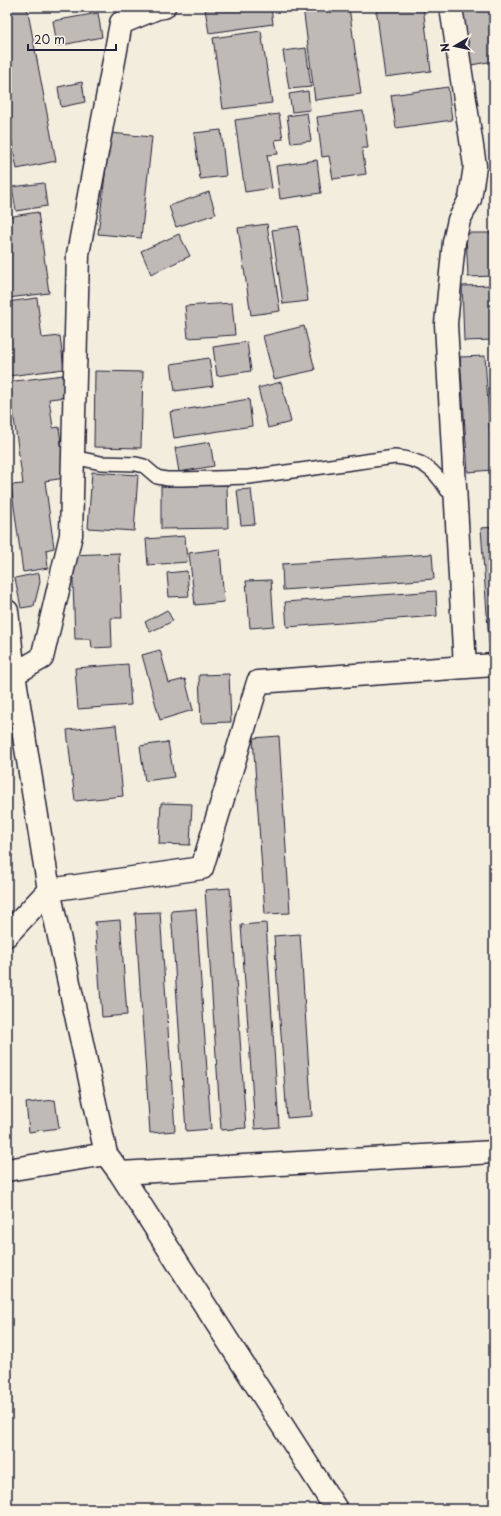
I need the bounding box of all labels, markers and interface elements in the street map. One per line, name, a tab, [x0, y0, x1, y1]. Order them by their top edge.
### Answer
scale bar	[28, 26, 116, 52]
north arrow	[435, 26, 475, 66]
text: 20 m	[34, 30, 65, 48]
text: N	[436, 42, 454, 53]

